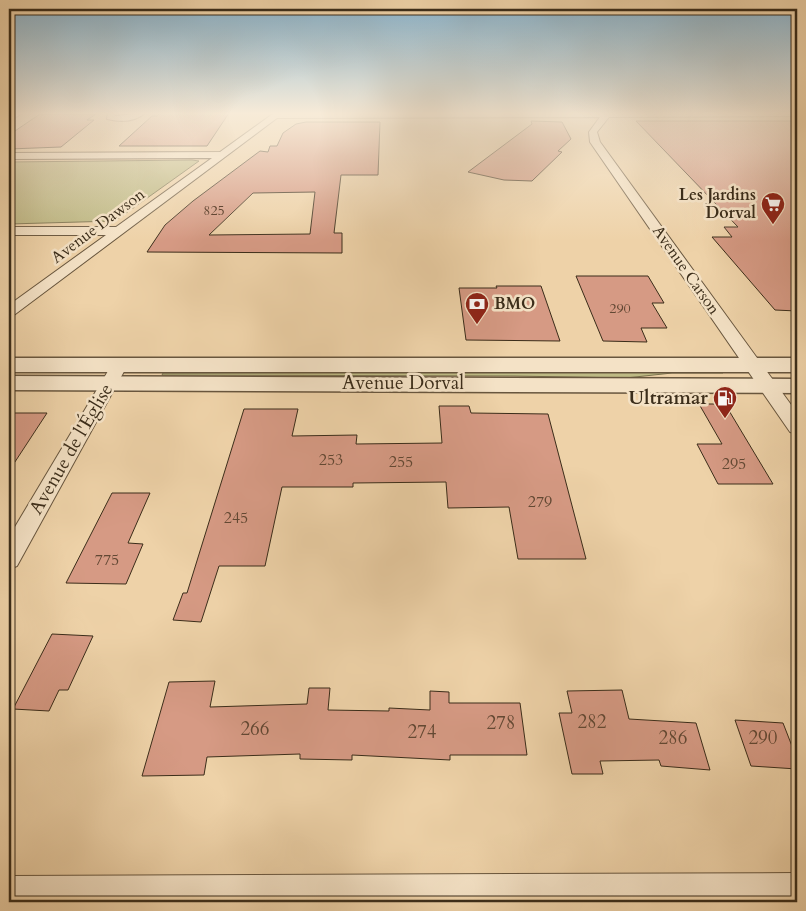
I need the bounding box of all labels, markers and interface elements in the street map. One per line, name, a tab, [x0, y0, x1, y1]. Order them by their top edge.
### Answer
street label: Avenue Dawson	[47, 184, 149, 268]
place label: Les Jardins Dorval	[679, 184, 756, 224]
supermarket icon: Les Jardins Dorval	[760, 191, 786, 225]
house number: 825	[203, 201, 225, 220]
street label: Avenue Carson	[647, 221, 725, 319]
bank icon: BMO	[464, 291, 490, 325]
place label: BMO	[494, 293, 535, 315]
house number: 290	[609, 299, 631, 318]
street label: Avenue Dorval	[342, 370, 464, 396]
street label: Avenue de l'Église	[23, 379, 119, 519]
place label: Ultramar	[629, 385, 708, 411]
fuel station icon: Ultramar	[712, 385, 738, 419]
house number: 253	[319, 449, 343, 471]
house number: 255	[389, 451, 413, 473]
house number: 295	[722, 453, 746, 475]
house number: 279	[528, 491, 552, 513]
house number: 245	[224, 507, 248, 529]
house number: 775	[95, 549, 119, 571]
house number: 282	[577, 709, 607, 735]
house number: 278	[486, 710, 516, 736]
house number: 266	[240, 716, 270, 742]
house number: 274	[407, 719, 437, 745]
house number: 286	[658, 725, 688, 751]
house number: 290	[748, 725, 778, 751]

